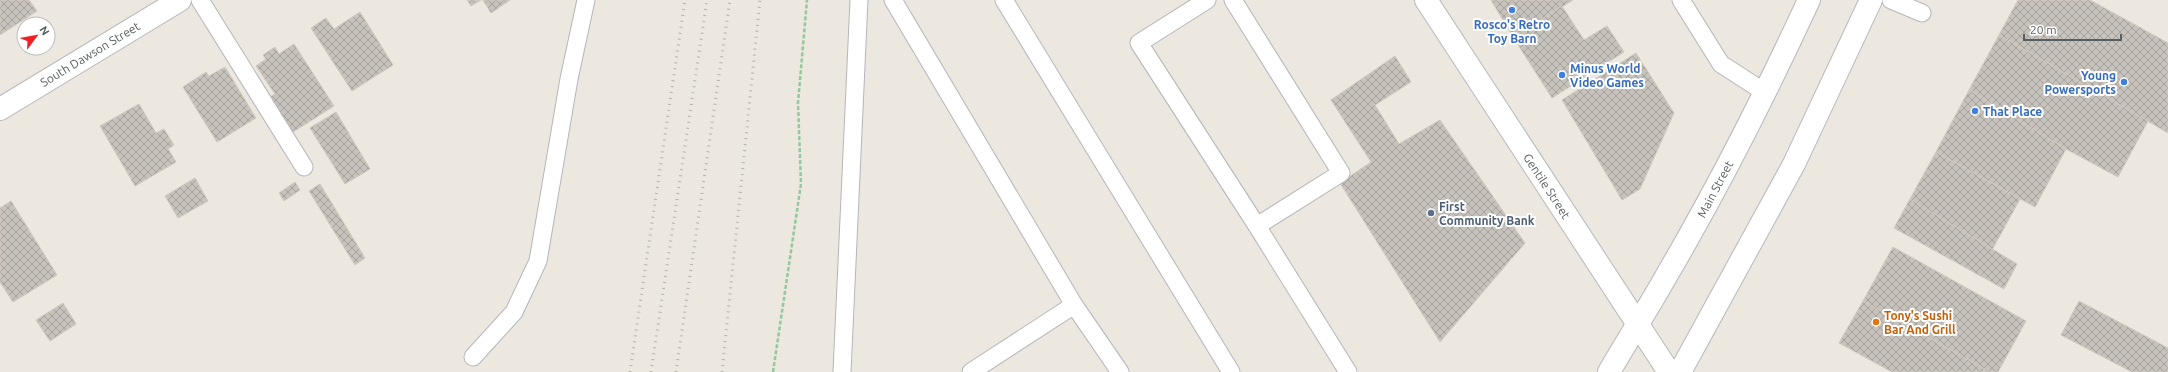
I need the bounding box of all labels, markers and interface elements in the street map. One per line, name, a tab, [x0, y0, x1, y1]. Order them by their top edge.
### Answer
marker: Rosco's Retro Toy Barn	[1507, 5, 1517, 15]
north arrow	[16, 16, 56, 56]
scale bar	[2024, 16, 2121, 42]
place label: Rosco's Retro Toy Barn	[1474, 18, 1550, 45]
street label: South Dawson Street	[38, 19, 142, 89]
text: 20 m	[2030, 23, 2057, 36]
text: N	[37, 24, 52, 37]
place label: Minus World Video Games	[1570, 62, 1644, 89]
place label: Young Powersports	[2044, 69, 2116, 96]
marker: Minus World Video Games	[1557, 70, 1567, 80]
marker: Young Powersports	[2119, 77, 2129, 87]
place label: That Place	[1983, 105, 2042, 118]
marker: That Place	[1970, 106, 1980, 116]
street label: Gentile Street	[1521, 151, 1573, 221]
street label: Main Street	[1695, 158, 1736, 220]
place label: First Community Bank	[1439, 200, 1535, 227]
marker: First Community Bank	[1426, 208, 1436, 218]
place label: Tony's Sushi Bar And Grill	[1884, 309, 1956, 336]
marker: Tony's Sushi Bar And Grill	[1871, 317, 1881, 327]

